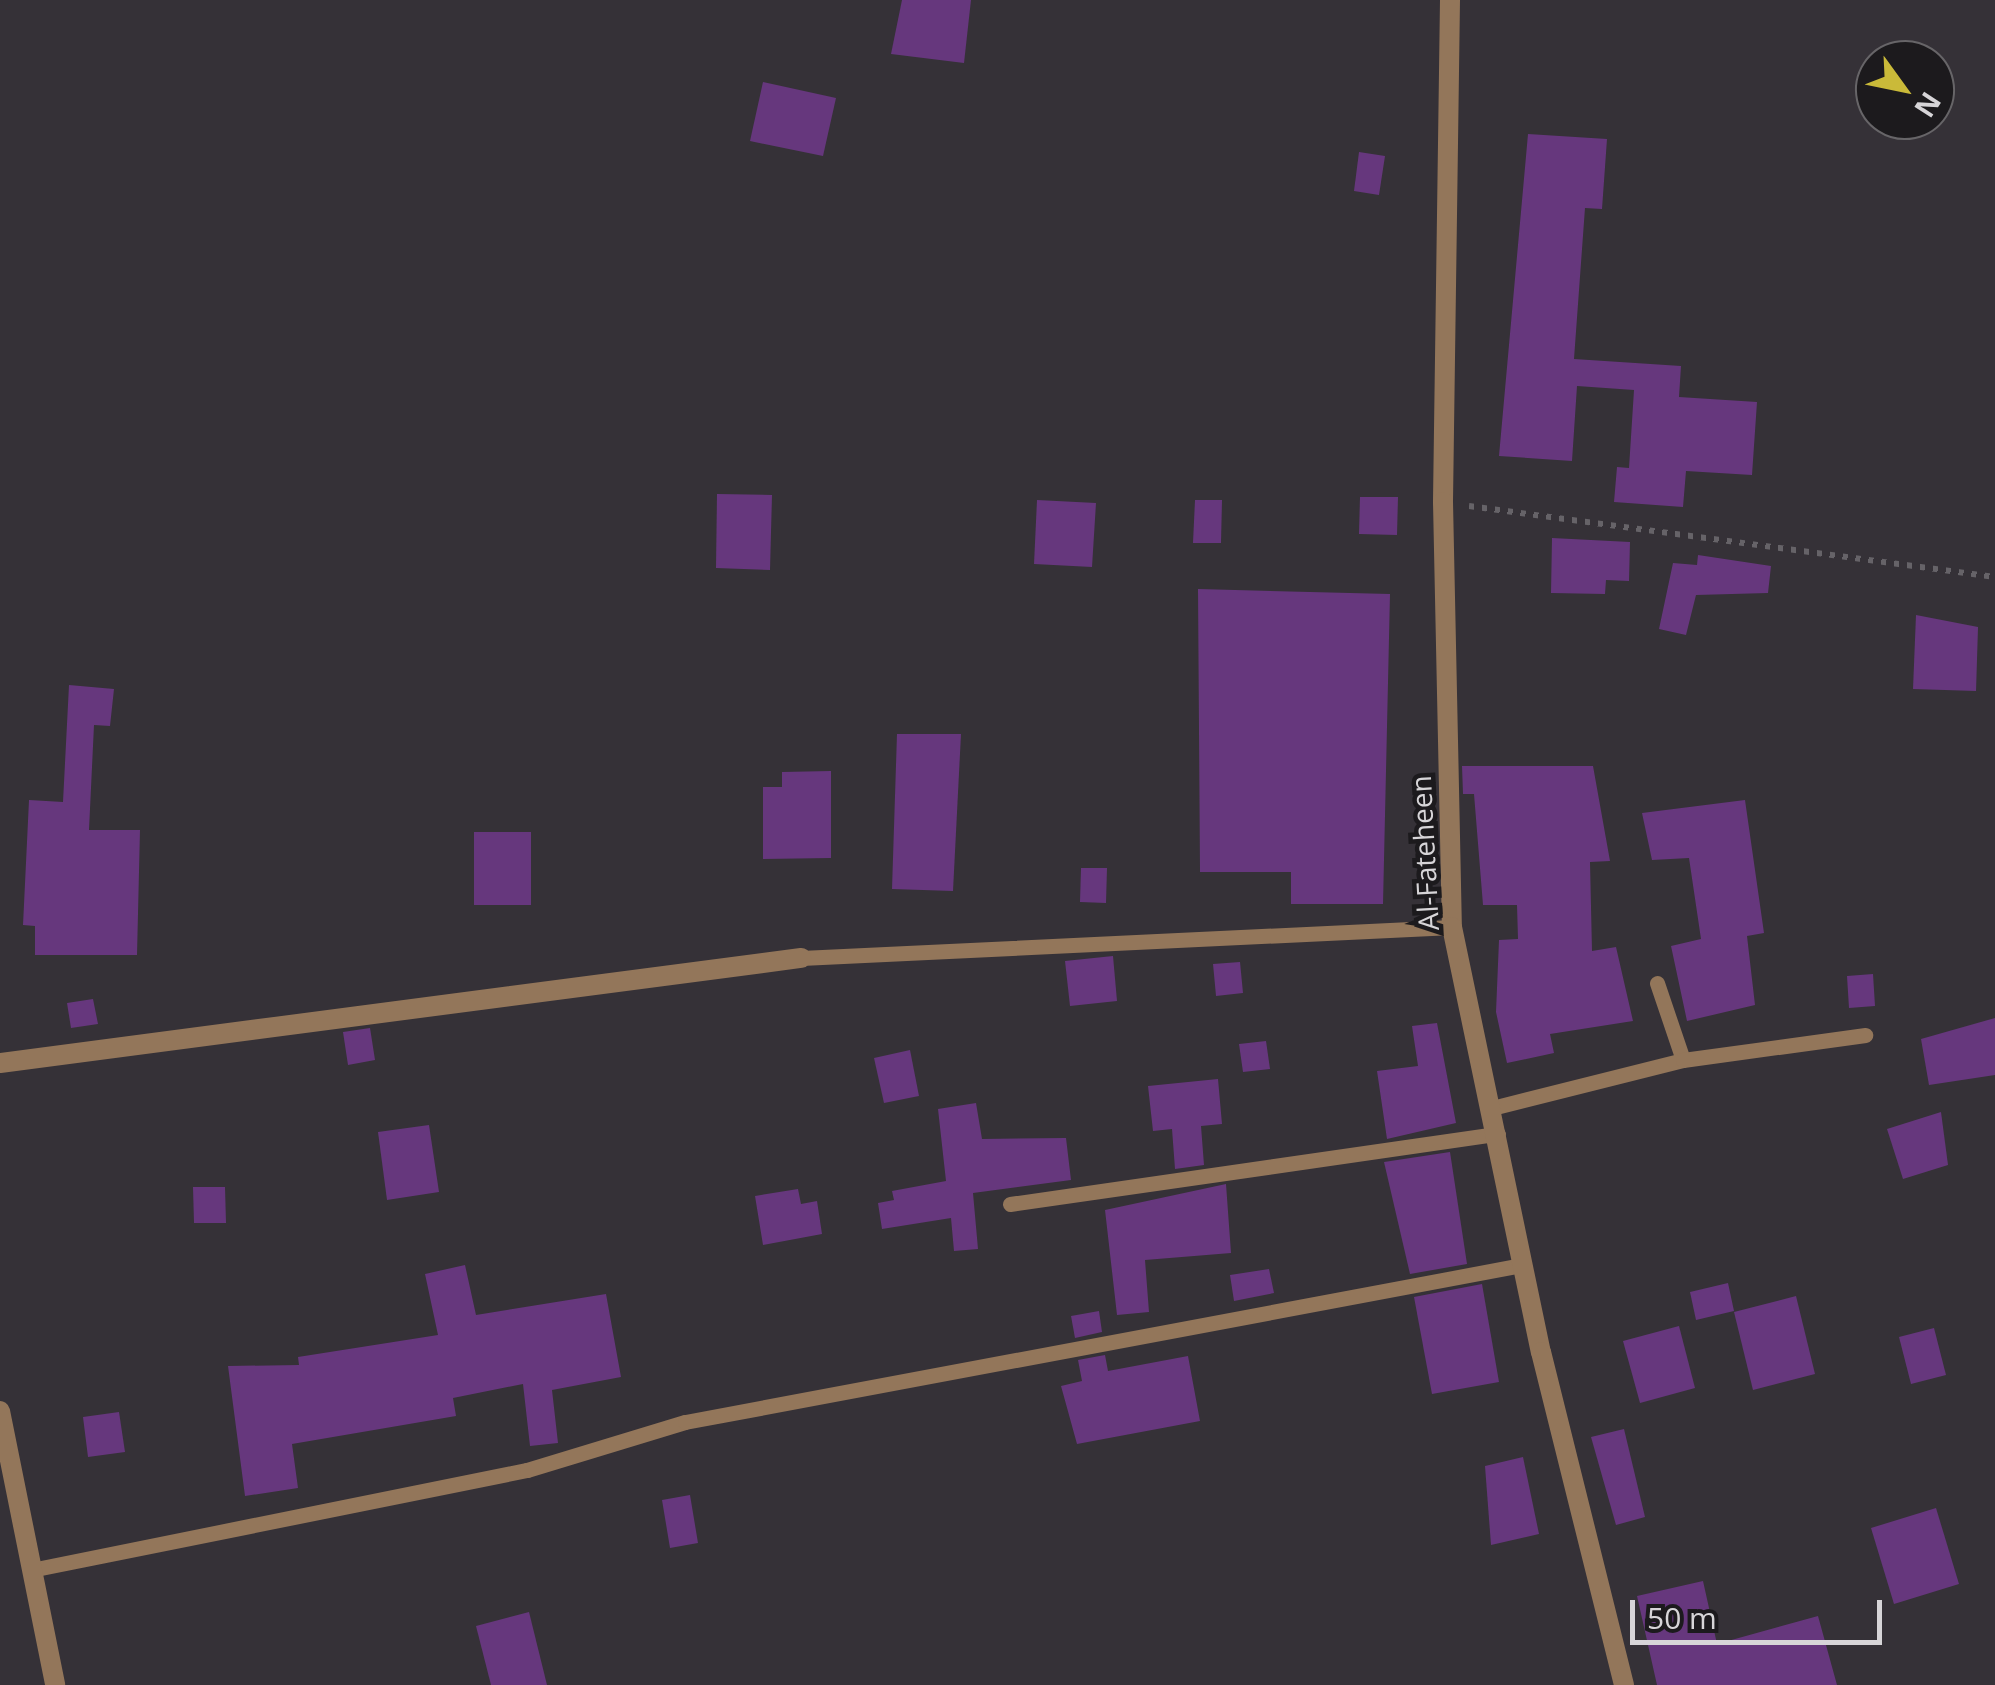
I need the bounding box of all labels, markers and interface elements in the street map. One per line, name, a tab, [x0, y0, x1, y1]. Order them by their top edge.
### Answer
north arrow	[1855, 40, 1955, 140]
text: N	[1906, 85, 1951, 125]
street label: Al-Fateheen	[1403, 775, 1445, 931]
scale bar	[1635, 1580, 1888, 1642]
text: 50 m	[1647, 1597, 1717, 1638]

